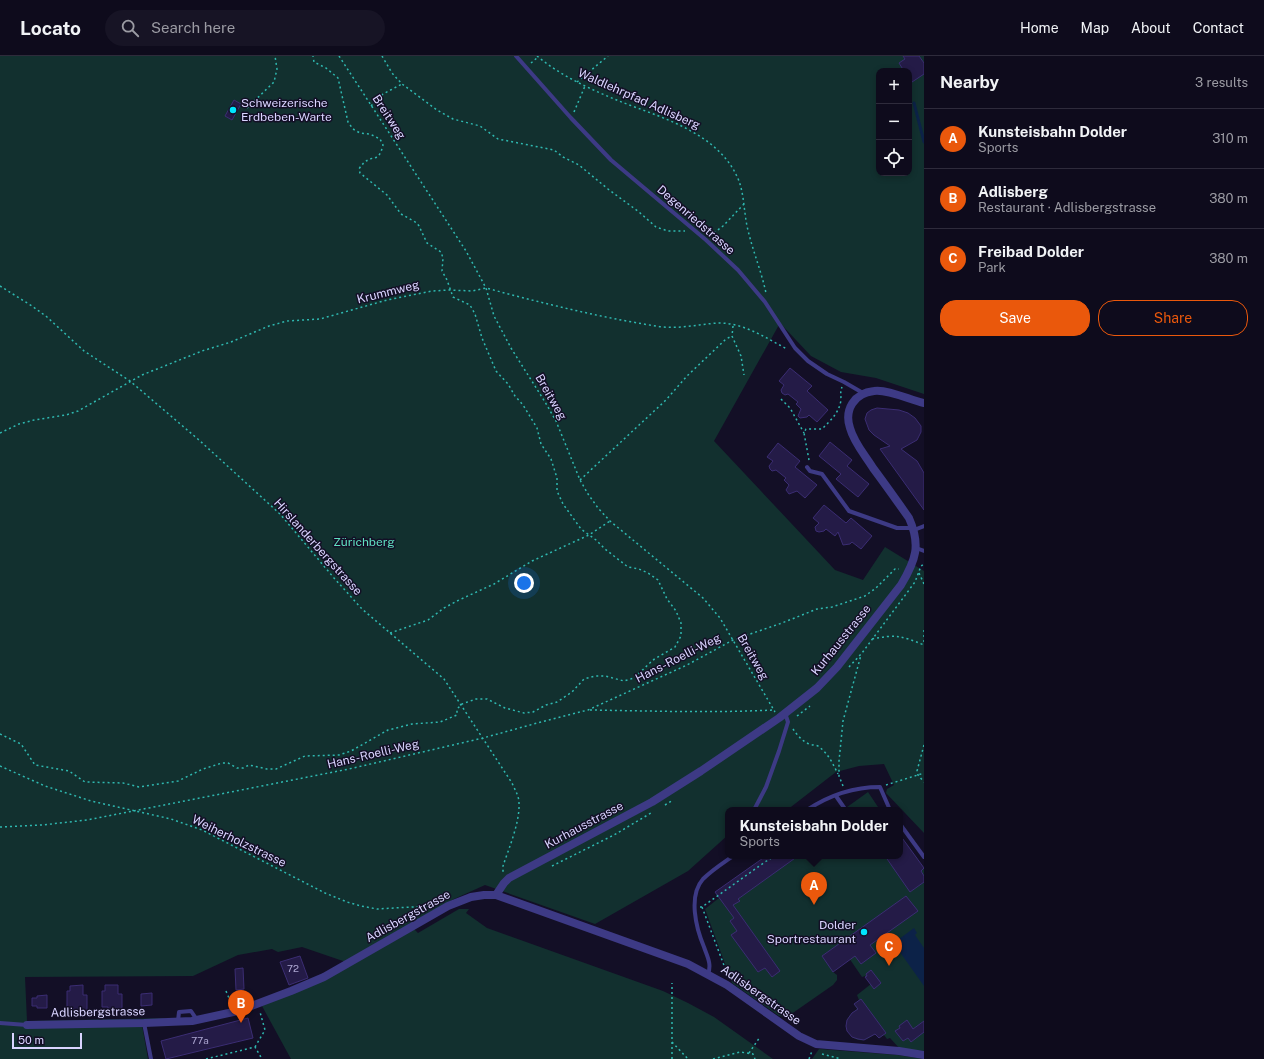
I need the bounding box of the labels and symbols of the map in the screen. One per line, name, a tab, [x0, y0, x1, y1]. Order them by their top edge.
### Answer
street label: Waldlehrpfad Adlisberg	[576, 66, 702, 132]
street label: Breitweg	[369, 92, 409, 142]
place label: Schweizerische Erdbeben-Warte	[241, 96, 332, 124]
marker: Schweizerische Erdbeben-Warte	[228, 105, 238, 115]
street label: Degenriedstrasse	[654, 182, 738, 258]
street label: Krummweg	[355, 277, 421, 307]
street label: Breitweg	[532, 372, 570, 422]
street label: Hirslanderbergstrasse	[271, 496, 365, 598]
park label: Zürichberg	[333, 535, 395, 549]
your location	[514, 573, 534, 593]
street label: Kurhausstrasse	[808, 602, 874, 678]
street label: Hans-Roelli-Weg	[633, 630, 723, 686]
street label: Breitweg	[734, 632, 772, 682]
street label: Hans-Roelli-Weg	[326, 737, 420, 771]
street label: Kurhausstrasse	[542, 798, 626, 852]
street label: Weiherholzstrasse	[190, 812, 289, 870]
pin: A	[801, 872, 827, 905]
street label: Adlisbergstrasse	[363, 887, 453, 945]
place label: Dolder Sportrestaurant	[767, 918, 856, 946]
marker: Dolder Sportrestaurant	[859, 927, 869, 937]
pin: C	[876, 933, 902, 966]
house number: 72	[287, 962, 299, 974]
street label: Adlisbergstrasse	[718, 962, 804, 1028]
pin: B	[228, 990, 254, 1023]
street label: Adlisbergstrasse	[51, 1004, 146, 1020]
scale bar	[12, 1031, 82, 1050]
house number: 77a	[191, 1034, 209, 1046]

